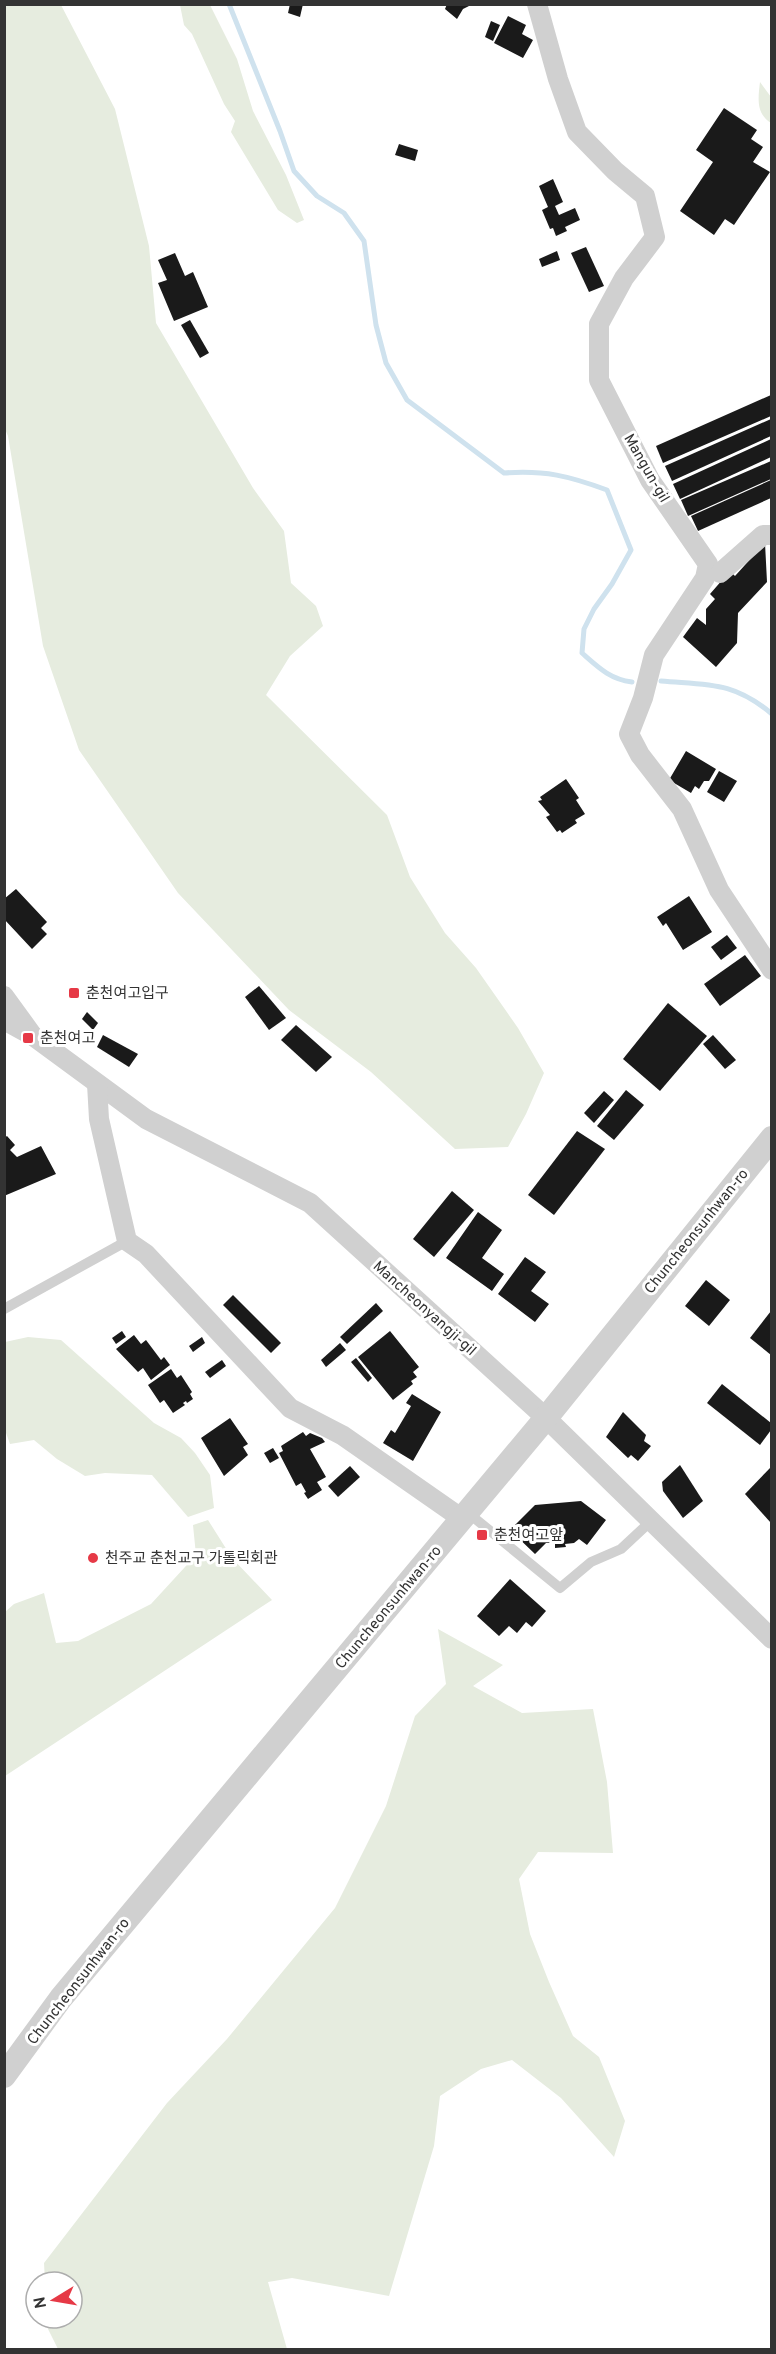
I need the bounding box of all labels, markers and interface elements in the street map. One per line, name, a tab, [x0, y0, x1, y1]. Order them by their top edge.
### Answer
street label: Mangun-gil	[618, 431, 673, 506]
place label: 춘천여고입구	[86, 984, 169, 1004]
marker: 춘천여고입구	[67, 986, 81, 1000]
place label: 춘천여고	[40, 1029, 95, 1049]
marker: 춘천여고	[21, 1031, 35, 1045]
street label: Chuncheonsunhwan-ro	[641, 1165, 754, 1298]
street label: Mancheonyangji-gil	[368, 1258, 480, 1361]
place label: 춘천여고앞	[494, 1526, 563, 1546]
marker: 춘천여고앞	[475, 1528, 489, 1542]
street label: Chuncheonsunhwan-ro	[332, 1542, 446, 1674]
place label: 천주교 춘천교구 가톨릭회관	[105, 1549, 278, 1569]
marker: 천주교 춘천교구 가톨릭회관	[86, 1551, 100, 1565]
street label: Chuncheonsunhwan-ro	[24, 1915, 135, 2049]
north arrow	[24, 2270, 84, 2330]
text: N	[30, 2295, 52, 2310]

